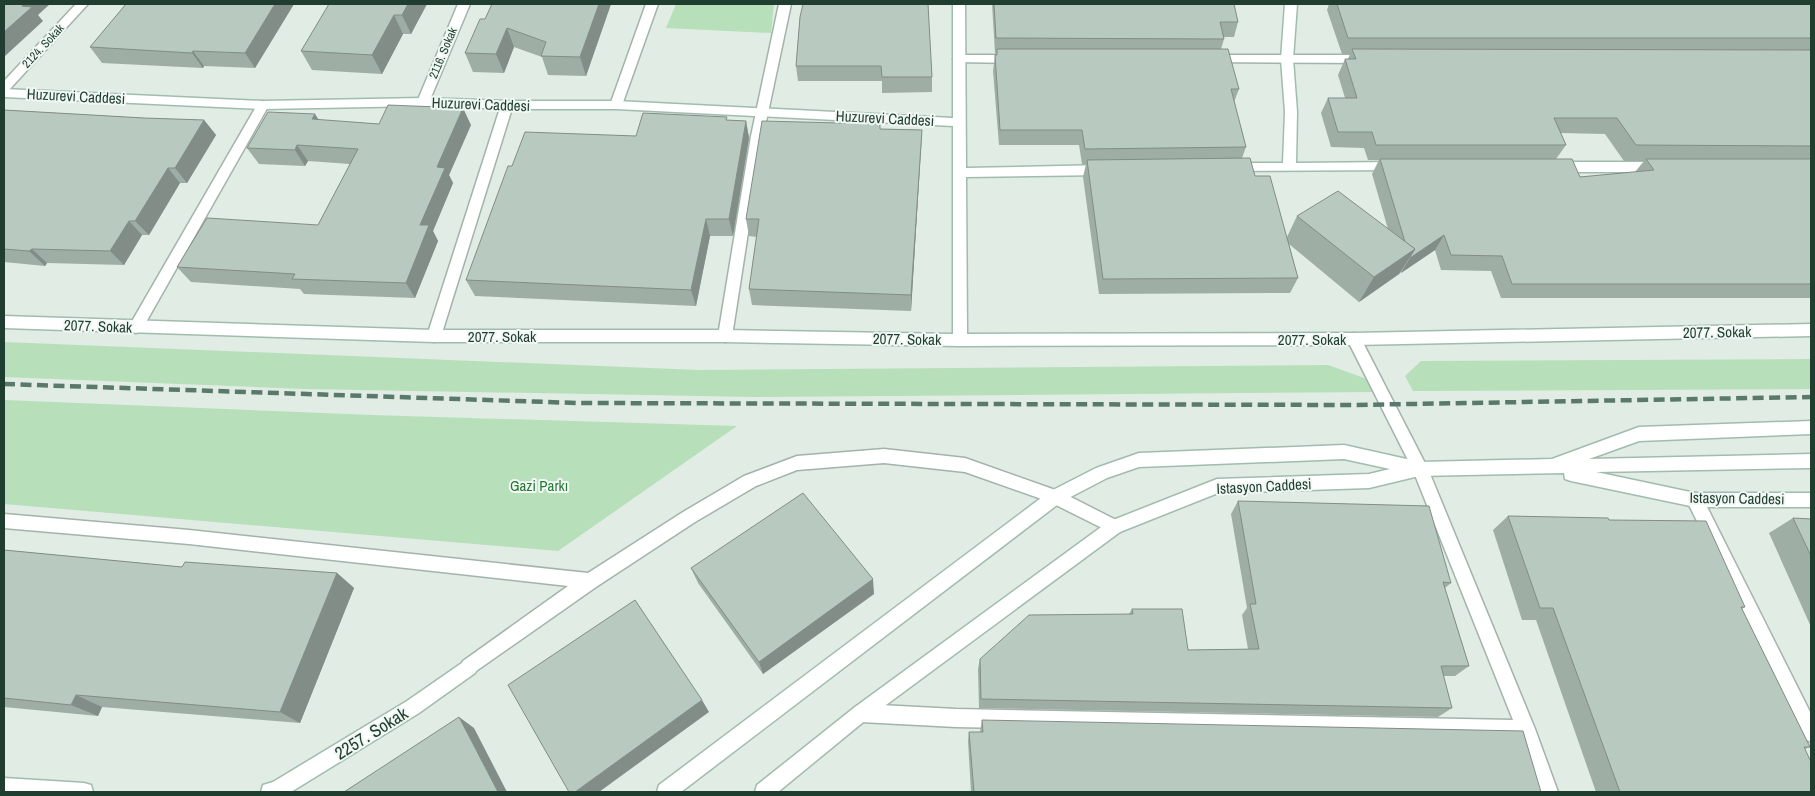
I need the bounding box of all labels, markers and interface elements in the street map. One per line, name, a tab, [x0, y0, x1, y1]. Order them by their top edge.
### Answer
street label: 2124. Sokak	[18, 20, 68, 71]
street label: 2116. Sokak	[425, 25, 461, 81]
street label: Huzurevi Caddesi	[26, 83, 126, 109]
street label: Huzurevi Caddesi	[431, 92, 531, 116]
street label: Huzurevi Caddesi	[835, 105, 935, 131]
street label: 2077. Sokak	[63, 314, 133, 338]
street label: 2077. Sokak	[1683, 321, 1752, 343]
street label: 2077. Sokak	[468, 326, 537, 347]
street label: 2077. Sokak	[873, 328, 942, 350]
street label: 2077. Sokak	[1278, 329, 1347, 350]
street label: Istasyon Caddesi	[1216, 473, 1312, 499]
park label: Gazi Parkı	[510, 475, 568, 496]
street label: Istasyon Caddesi	[1689, 487, 1785, 509]
street label: 2257. Sokak	[330, 700, 413, 765]

